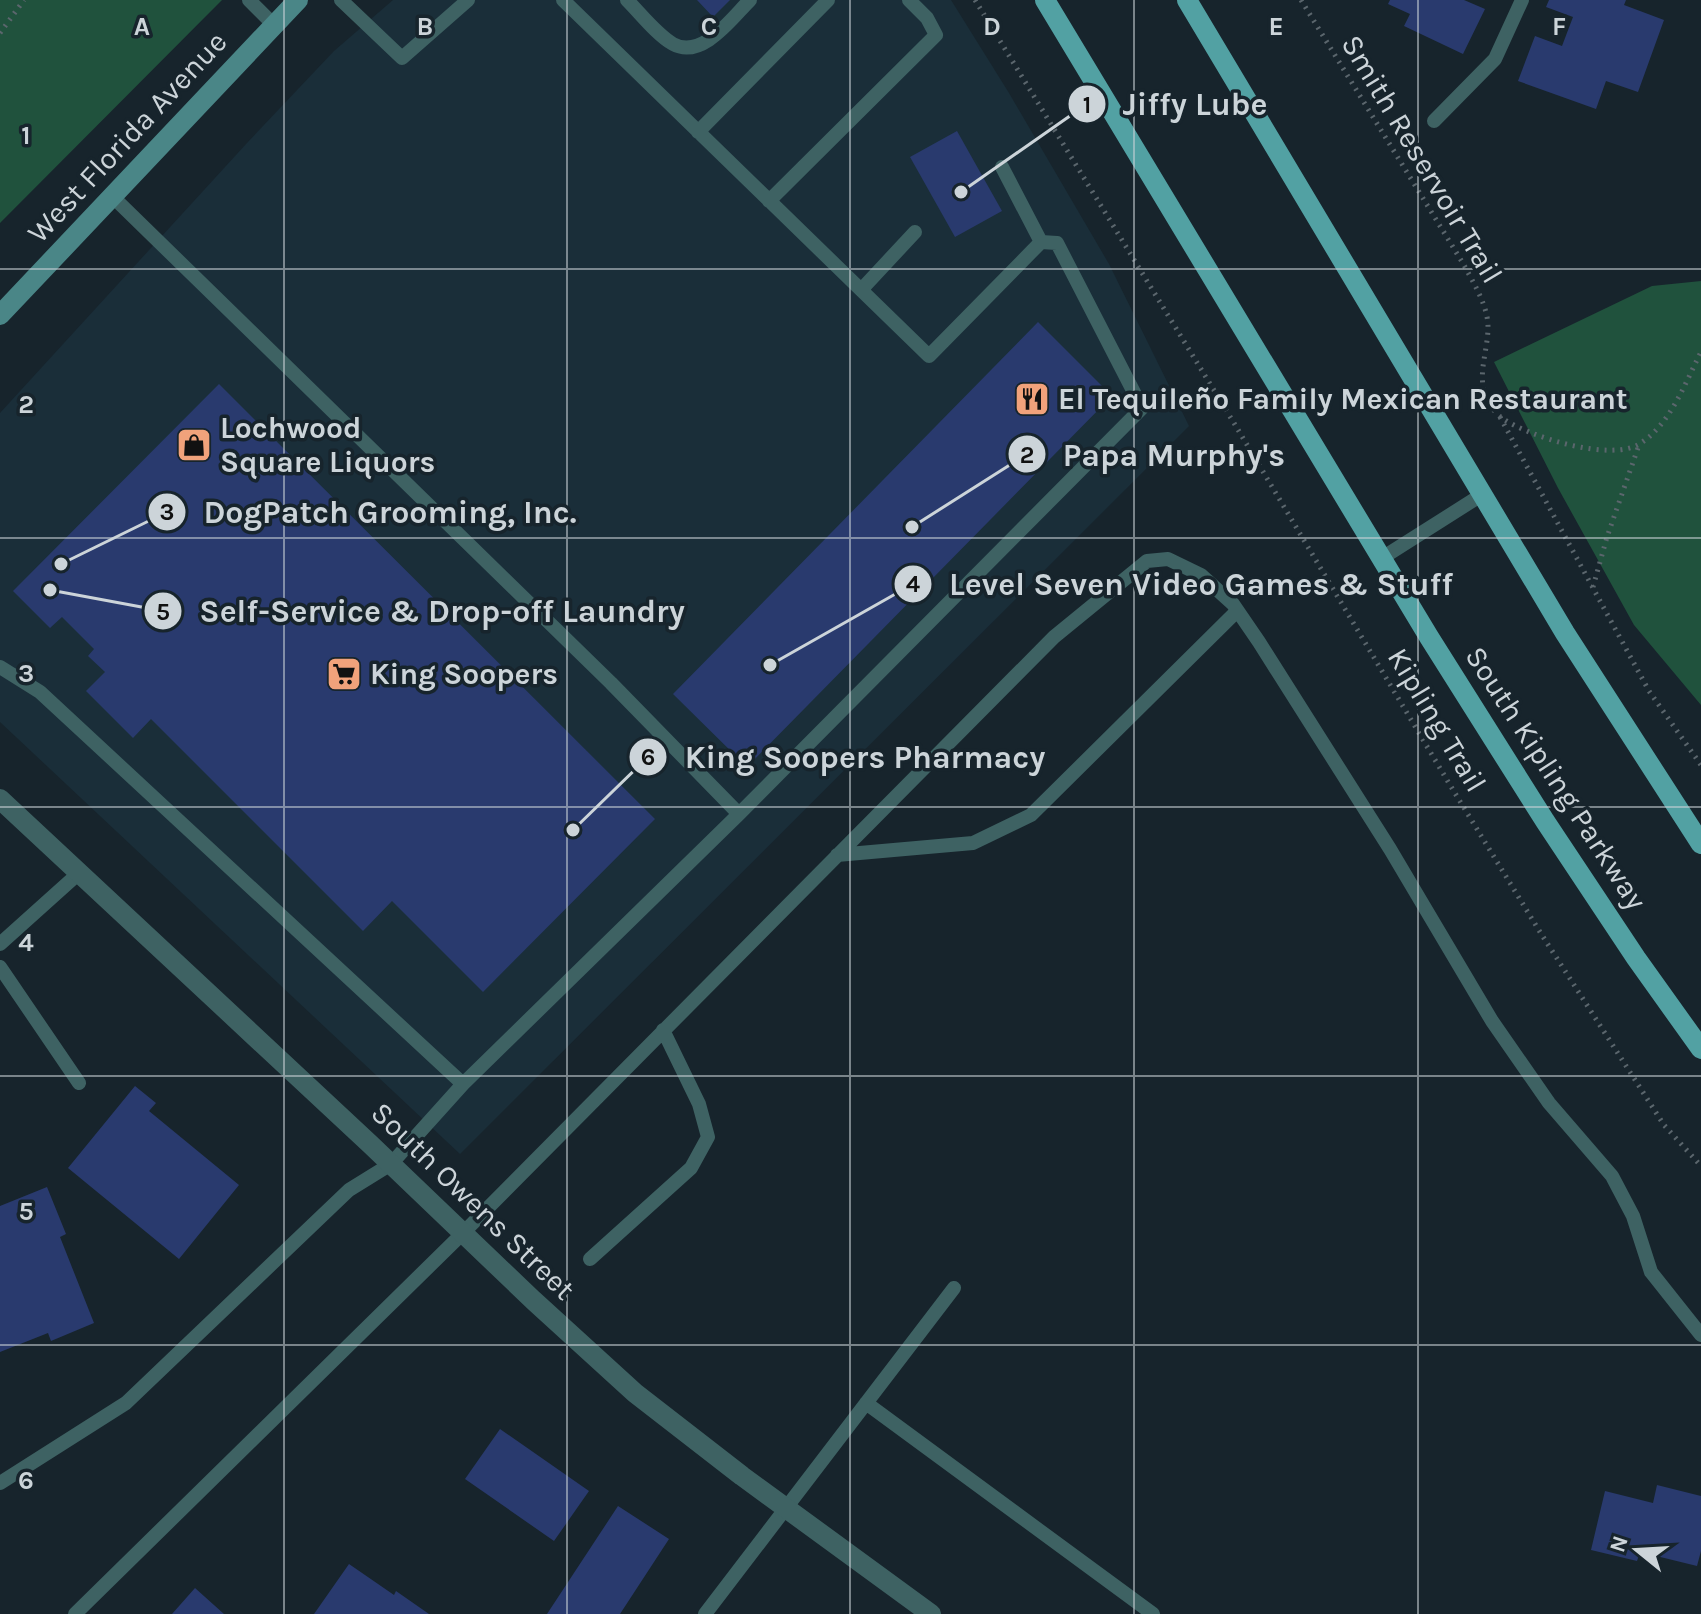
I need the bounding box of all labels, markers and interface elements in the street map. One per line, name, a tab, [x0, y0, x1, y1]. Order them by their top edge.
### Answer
text: B	[417, 11, 433, 42]
text: C	[701, 11, 717, 42]
text: D	[983, 11, 1001, 42]
text: E	[1268, 11, 1284, 42]
text: F	[1552, 11, 1566, 42]
street label: West Florida Avenue	[20, 24, 234, 250]
street label: Smith Reservoir Trail	[1334, 28, 1510, 290]
callout: Jiffy Lube	[1067, 76, 1284, 132]
text: Jiffy Lube	[1123, 86, 1267, 123]
text: 1	[1083, 91, 1091, 119]
text: 1	[21, 120, 31, 151]
restaurant icon: El Tequileño Family Mexican Restaurant	[1013, 380, 1051, 418]
place label: El Tequileño Family Mexican Restaurant	[1058, 381, 1628, 417]
text: 2	[18, 389, 34, 420]
place label: Lochwood Square Liquors	[220, 410, 435, 480]
shop icon: Lochwood Square Liquors	[175, 426, 213, 464]
callout: Papa Murphy's	[1007, 426, 1301, 482]
text: Papa Murphy's	[1063, 437, 1285, 474]
text: 2	[1020, 441, 1034, 469]
callout: DogPatch Grooming, Inc.	[147, 484, 592, 540]
text: DogPatch Grooming, Inc.	[203, 494, 577, 531]
text: 3	[160, 498, 174, 526]
callout: Level Seven Video Games & Stuff	[893, 556, 1469, 612]
text: Level Seven Video Games & Stuff	[949, 566, 1453, 603]
text: 4	[906, 570, 920, 598]
callout: Self-Service & Drop-off Laundry	[143, 583, 701, 639]
text: Self-Service & Drop-off Laundry	[199, 593, 685, 630]
text: 5	[156, 598, 170, 626]
street label: South Kipling Parkway	[1457, 640, 1655, 916]
street label: Kipling Trail	[1380, 641, 1494, 799]
supermarket icon: King Soopers	[325, 655, 363, 693]
place label: King Soopers	[370, 656, 558, 692]
text: 3	[18, 658, 34, 689]
callout: King Soopers Pharmacy	[628, 729, 1061, 785]
text: King Soopers Pharmacy	[685, 739, 1045, 776]
text: 6	[641, 743, 655, 771]
text: 4	[18, 927, 34, 958]
street label: South Owens Street	[364, 1095, 582, 1307]
text: 5	[18, 1196, 34, 1227]
text: 6	[18, 1465, 34, 1496]
north arrow	[1597, 1510, 1677, 1590]
text: N	[1604, 1533, 1634, 1556]

